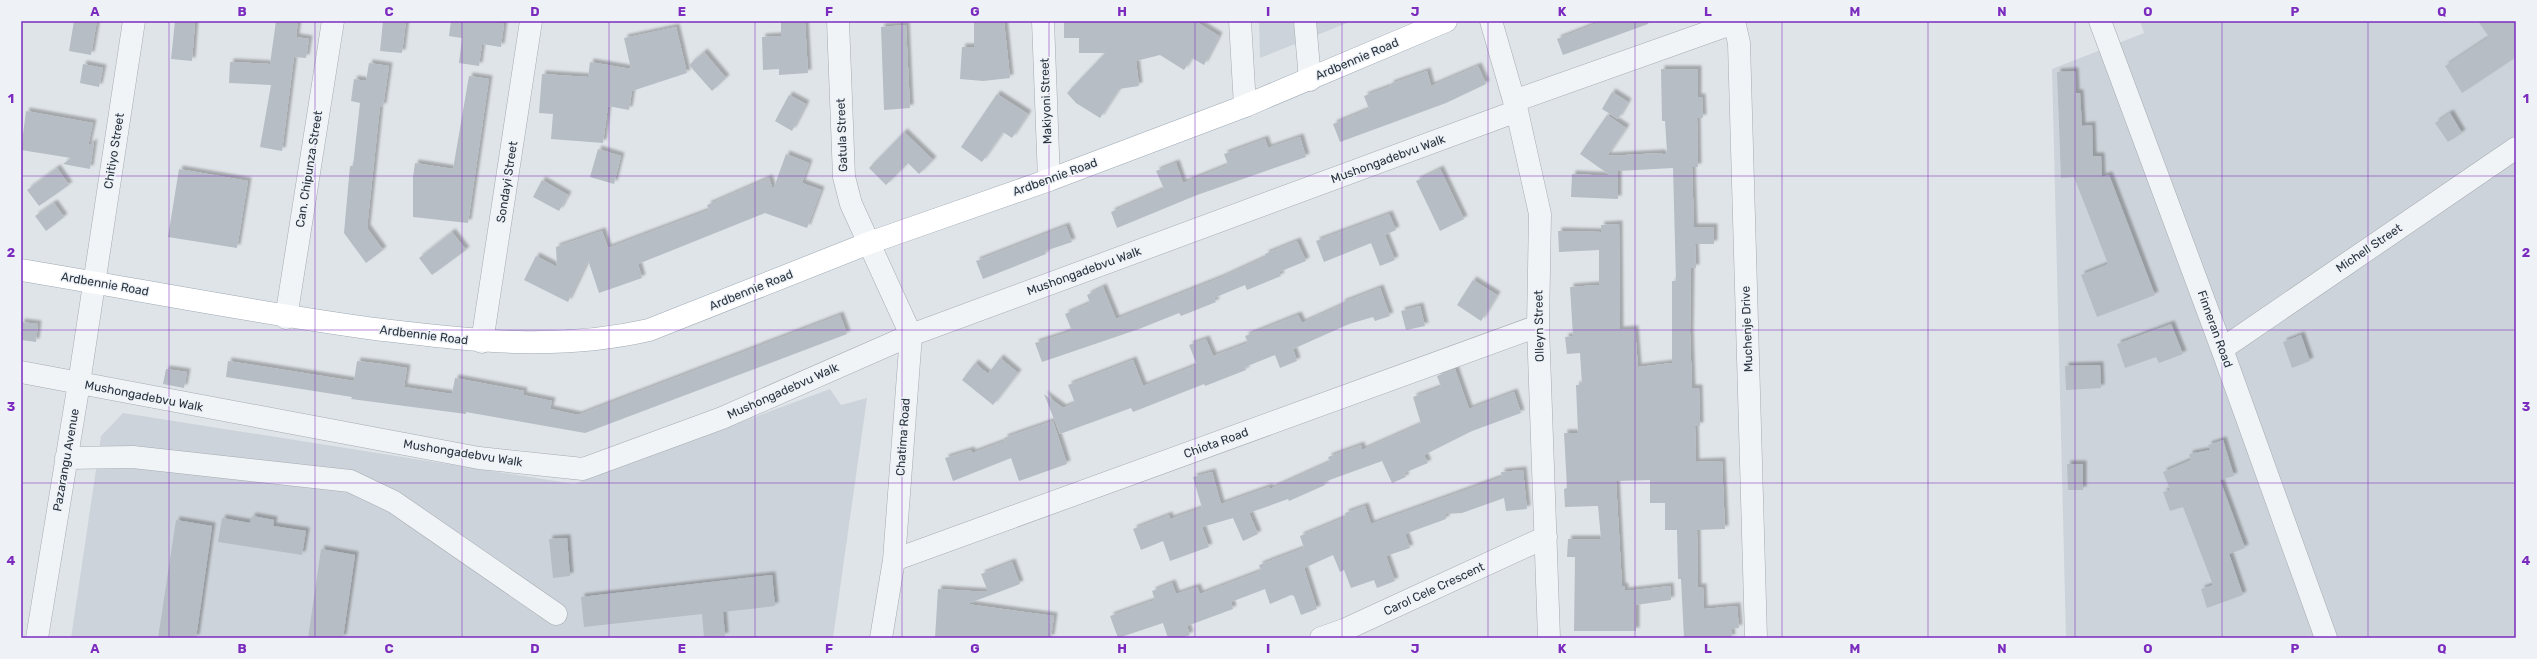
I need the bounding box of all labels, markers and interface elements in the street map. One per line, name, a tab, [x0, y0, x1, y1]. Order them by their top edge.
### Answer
text: A	[90, 4, 100, 19]
text: B	[237, 4, 247, 19]
text: C	[384, 4, 394, 19]
text: D	[530, 4, 540, 19]
text: E	[678, 4, 686, 19]
text: F	[825, 4, 833, 19]
text: G	[970, 4, 980, 19]
text: H	[1117, 4, 1127, 19]
text: I	[1266, 4, 1270, 19]
text: J	[1411, 4, 1419, 19]
text: K	[1558, 4, 1567, 19]
text: L	[1704, 4, 1712, 19]
text: M	[1850, 4, 1860, 19]
text: N	[1997, 4, 2007, 19]
text: O	[2143, 4, 2153, 19]
text: P	[2291, 4, 2300, 19]
text: Q	[2437, 4, 2447, 19]
street label: Ardbennie Road	[1313, 35, 1401, 83]
street label: Makiyoni Street	[1037, 57, 1055, 144]
text: 1	[8, 91, 14, 106]
text: 1	[2523, 91, 2529, 106]
street label: Gatula Street	[834, 98, 850, 172]
street label: Can. Chipunza Street	[293, 109, 325, 228]
street label: Chitiyo Street	[101, 112, 127, 190]
street label: Mushongadebvu Walk	[1329, 132, 1448, 186]
street label: Sondayi Street	[494, 140, 520, 224]
street label: Ardbennie Road	[1011, 155, 1099, 199]
street label: Michell Street	[2333, 221, 2405, 275]
street label: Mushongadebvu Walk	[1025, 244, 1144, 298]
text: 2	[7, 245, 15, 260]
text: 2	[2522, 245, 2530, 260]
street label: Ardbennie Road	[707, 267, 795, 313]
street label: Ardbennie Road	[60, 269, 150, 299]
street label: Muchenje Drive	[1738, 285, 1756, 372]
street label: Finneran Road	[2195, 289, 2235, 369]
street label: Olleyn Street	[1531, 290, 1547, 362]
street label: Ardbennie Road	[379, 323, 469, 347]
street label: Mushongadebvu Walk	[725, 360, 842, 422]
street label: Mushongadebvu Walk	[83, 378, 205, 415]
street label: Chatima Road	[893, 398, 913, 476]
text: 3	[7, 399, 16, 414]
text: 3	[2522, 399, 2531, 414]
street label: Pazarangu Avenue	[50, 407, 82, 513]
street label: Chiota Road	[1182, 425, 1250, 461]
street label: Mushongadebvu Walk	[402, 437, 524, 469]
text: 4	[7, 553, 16, 568]
text: 4	[2522, 553, 2531, 568]
street label: Carol Cele Crescent	[1381, 559, 1487, 619]
text: A	[90, 641, 100, 656]
text: B	[237, 641, 247, 656]
text: C	[384, 641, 394, 656]
text: D	[530, 641, 540, 656]
text: E	[678, 641, 686, 656]
text: F	[825, 641, 833, 656]
text: G	[970, 641, 980, 656]
text: H	[1117, 641, 1127, 656]
text: I	[1266, 641, 1270, 656]
text: J	[1411, 641, 1419, 656]
text: K	[1558, 641, 1567, 656]
text: L	[1704, 641, 1712, 656]
text: M	[1850, 641, 1860, 656]
text: N	[1997, 641, 2007, 656]
text: O	[2143, 641, 2153, 656]
text: P	[2291, 641, 2300, 656]
text: Q	[2437, 641, 2447, 656]

